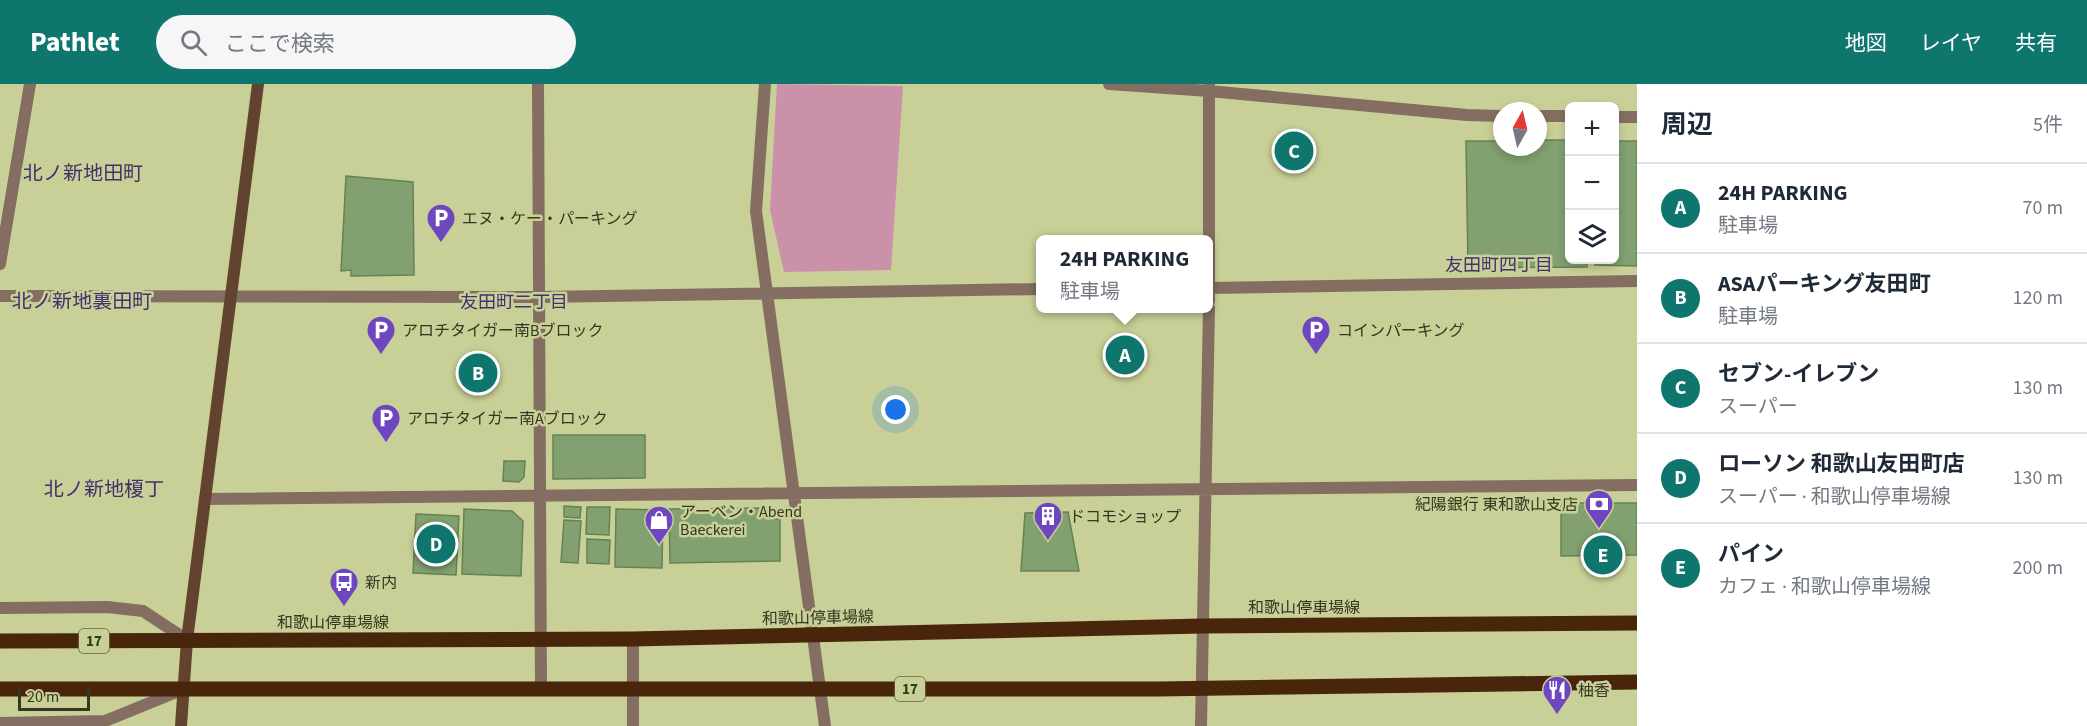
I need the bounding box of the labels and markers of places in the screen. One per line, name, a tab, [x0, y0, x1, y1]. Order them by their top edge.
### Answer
pin: C	[1274, 128, 1314, 174]
parking icon: エヌ・ケー・パーキング	[425, 202, 457, 244]
place label: エヌ・ケー・パーキング	[462, 208, 638, 230]
parking icon: アロチタイガー南Bブロック	[365, 314, 397, 356]
parking icon: コインパーキング	[1300, 314, 1332, 356]
place label: アロチタイガー南Bブロック	[402, 320, 603, 342]
place label: コインパーキング	[1337, 320, 1465, 342]
pin: A	[1106, 332, 1144, 378]
pin: B	[458, 350, 498, 396]
parking icon: アロチタイガー南Aブロック	[370, 402, 402, 444]
place label: アロチタイガー南Aブロック	[407, 408, 608, 430]
bank icon: 紀陽銀行 東和歌山支店	[1583, 488, 1615, 530]
place label: 紀陽銀行 東和歌山支店	[1415, 494, 1578, 516]
building icon: ドコモショップ	[1032, 500, 1064, 542]
place label: アーベン・Abend Baeckerei	[680, 501, 802, 541]
shop icon: アーベン・Abend Baeckerei	[643, 504, 675, 546]
place label: ドコモショップ	[1069, 506, 1181, 528]
pin: D	[416, 522, 456, 566]
pin: E	[1584, 532, 1622, 578]
bus stop icon: 新内	[328, 566, 360, 608]
place label: 新内	[365, 572, 397, 594]
restaurant icon: 柚香	[1541, 674, 1573, 716]
place label: 柚香	[1578, 680, 1610, 702]

